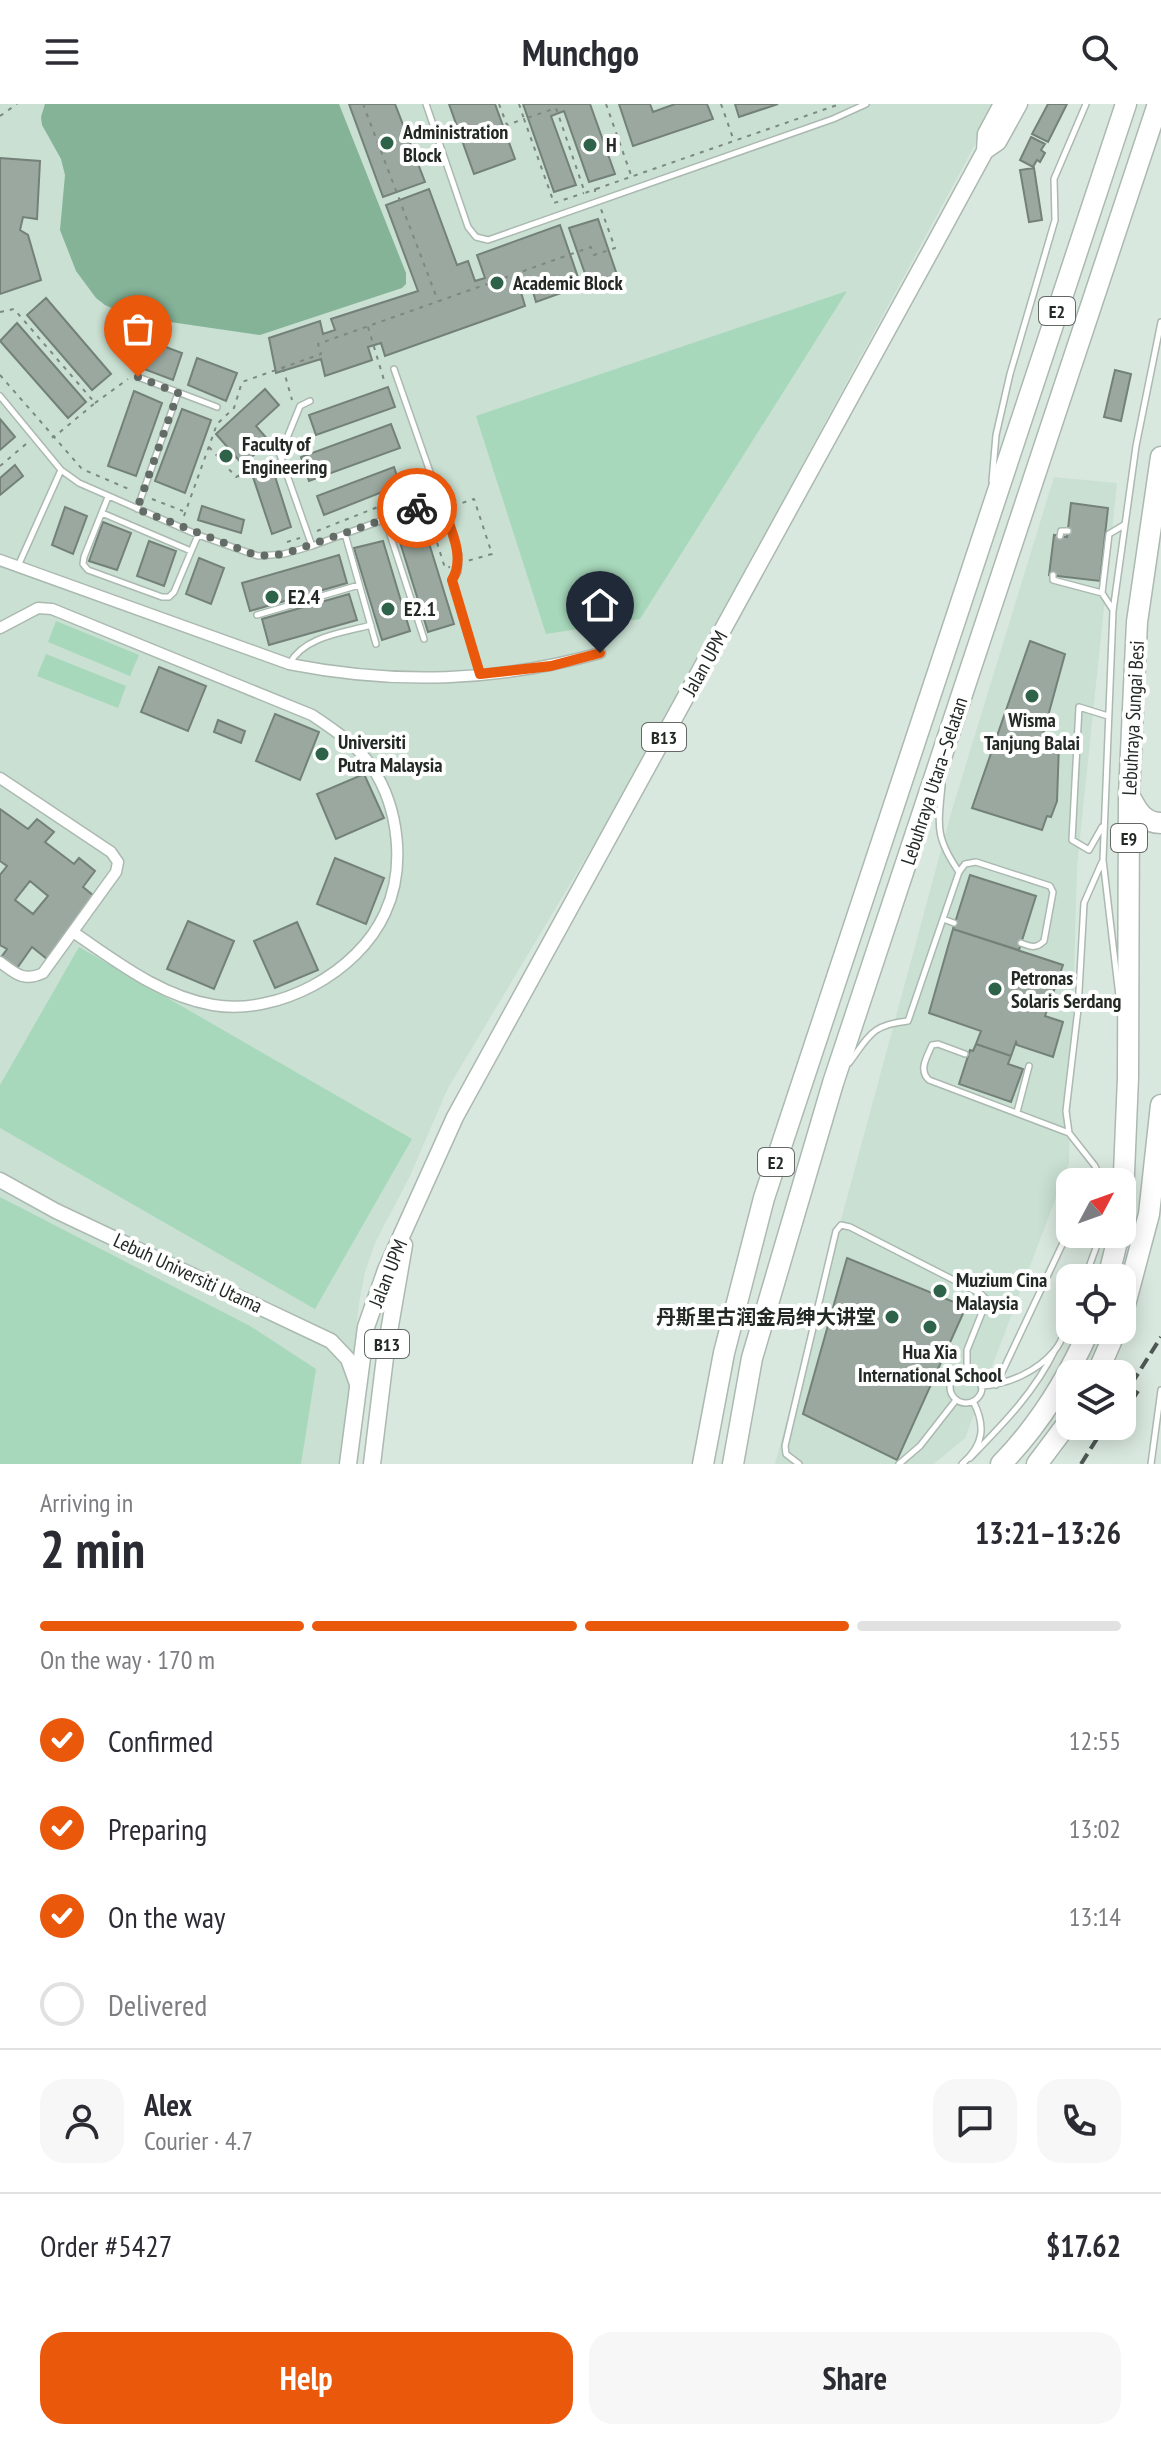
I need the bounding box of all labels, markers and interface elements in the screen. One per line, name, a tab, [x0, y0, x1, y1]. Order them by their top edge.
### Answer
text: Munchgo	[522, 29, 639, 76]
icon: menu	[40, 30, 84, 74]
icon: search	[1077, 30, 1121, 74]
place label: Administration Block	[402, 119, 508, 168]
place label: H	[606, 132, 617, 158]
marker: Administration Block	[378, 134, 396, 152]
marker: H	[581, 136, 599, 154]
place label: Academic Block	[512, 270, 623, 296]
marker: Academic Block	[488, 274, 506, 292]
pin	[104, 295, 172, 377]
road number: E2	[1039, 297, 1075, 325]
icon: bag	[116, 307, 160, 351]
place label: Faculty of Engineering	[242, 431, 327, 480]
marker: Faculty of Engineering	[217, 447, 235, 465]
courier	[377, 468, 457, 548]
icon: bike	[395, 486, 439, 530]
pin	[566, 571, 634, 653]
icon: home	[578, 583, 622, 627]
place label: E2.4	[288, 584, 320, 610]
marker: E2.4	[263, 588, 281, 606]
place label: E2.1	[404, 596, 436, 622]
marker: E2.1	[379, 600, 397, 618]
street label: Jalan UPM	[676, 626, 734, 701]
street label: Lebuhraya Sungai Besi	[1116, 640, 1150, 796]
marker: Wisma Tanjung Balai	[1023, 687, 1041, 705]
street label: Lebuhraya Utara–Selatan	[895, 694, 973, 868]
place label: Wisma Tanjung Balai	[984, 707, 1080, 756]
road number: B13	[642, 723, 686, 751]
place label: Universiti Putra Malaysia	[338, 729, 442, 778]
marker: Universiti Putra Malaysia	[313, 745, 331, 763]
road number: E9	[1111, 824, 1147, 852]
place label: Petronas Solaris Serdang	[1011, 965, 1122, 1014]
marker: Petronas Solaris Serdang	[986, 980, 1004, 998]
road number: E2	[758, 1148, 794, 1176]
north arrow	[1056, 1168, 1136, 1248]
map controls	[1056, 1168, 1136, 1440]
street label: Lebuh Universiti Utama	[109, 1227, 267, 1319]
street label: Jalan UPM	[362, 1235, 413, 1312]
button: locate	[1056, 1264, 1136, 1344]
place label: Muzium Cina Malaysia	[956, 1267, 1047, 1316]
marker: Muzium Cina Malaysia	[931, 1282, 949, 1300]
place label: 丹斯里古润金局绅大讲堂	[656, 1304, 876, 1330]
marker: 丹斯里古润金局绅大讲堂	[883, 1308, 901, 1326]
marker: Hua Xia International School	[921, 1318, 939, 1336]
road number: B13	[365, 1330, 409, 1358]
place label: Hua Xia International School	[858, 1339, 1002, 1388]
button: layers	[1056, 1360, 1136, 1440]
text: Arriving in	[40, 1486, 133, 1519]
text: 13:21–13:26	[975, 1513, 1121, 1552]
text: 2 min	[40, 1515, 145, 1582]
text: On the way · 170 m	[40, 1643, 215, 1676]
icon: check	[40, 1718, 84, 1762]
text: Confirmed	[108, 1721, 213, 1760]
text: 12:55	[1069, 1724, 1121, 1757]
icon: check	[40, 1806, 84, 1850]
text: Preparing	[108, 1809, 207, 1848]
text: 13:02	[1069, 1812, 1121, 1845]
icon: check	[40, 1894, 84, 1938]
text: On the way	[108, 1897, 225, 1936]
text: 13:14	[1069, 1900, 1121, 1933]
text: Delivered	[108, 1985, 207, 2024]
button: person	[40, 2079, 124, 2163]
button: chat	[933, 2079, 1017, 2163]
button: phone	[1037, 2079, 1121, 2163]
text: Alex	[144, 2085, 192, 2124]
text: Courier · 4.7	[144, 2124, 253, 2157]
text: Order #5427	[40, 2226, 172, 2265]
text: $17.62	[1046, 2226, 1121, 2265]
button: Help	[40, 2332, 573, 2424]
button: Share	[589, 2332, 1121, 2424]

